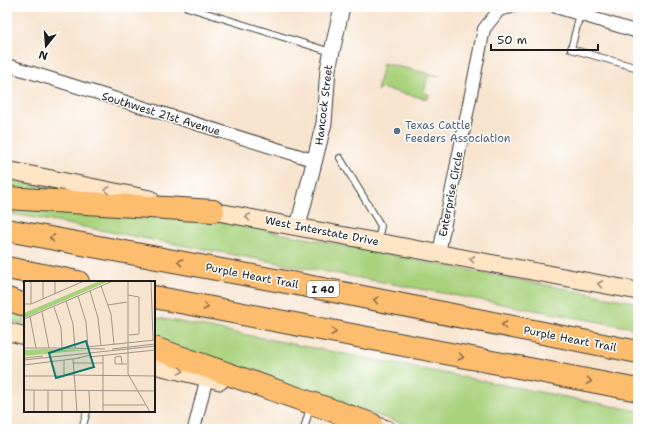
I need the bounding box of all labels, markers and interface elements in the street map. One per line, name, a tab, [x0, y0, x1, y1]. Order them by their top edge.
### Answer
north arrow	[26, 26, 66, 66]
scale bar	[491, 26, 598, 52]
text: 50 m	[497, 32, 527, 48]
text: N	[37, 47, 50, 64]
street label: Hancock Street	[312, 64, 336, 146]
street label: Southwest 21st Avenue	[100, 89, 222, 139]
place label: Texas Cattle Feeders Association	[405, 118, 511, 146]
marker: Texas Cattle Feeders Association	[392, 126, 402, 136]
street label: Enterprise Circle	[435, 150, 467, 238]
one-way arrow	[103, 187, 110, 195]
one-way arrow	[245, 213, 251, 222]
street label: West Interstate Drive	[264, 213, 380, 249]
one-way arrow	[49, 235, 55, 243]
one-way arrow	[469, 255, 475, 264]
one-way arrow	[177, 259, 183, 267]
street label: Purple Heart Trail	[204, 260, 300, 293]
one-way arrow	[597, 280, 603, 289]
inset map	[24, 281, 155, 412]
road number: I 40	[307, 281, 339, 297]
one-way arrow	[373, 296, 379, 305]
one-way arrow	[203, 302, 209, 311]
one-way arrow	[500, 322, 507, 330]
street label: Purple Heart Trail	[522, 323, 618, 356]
one-way arrow	[330, 327, 337, 336]
one-way arrow	[458, 352, 464, 360]
one-way arrow	[178, 367, 184, 375]
one-way arrow	[586, 376, 592, 385]

